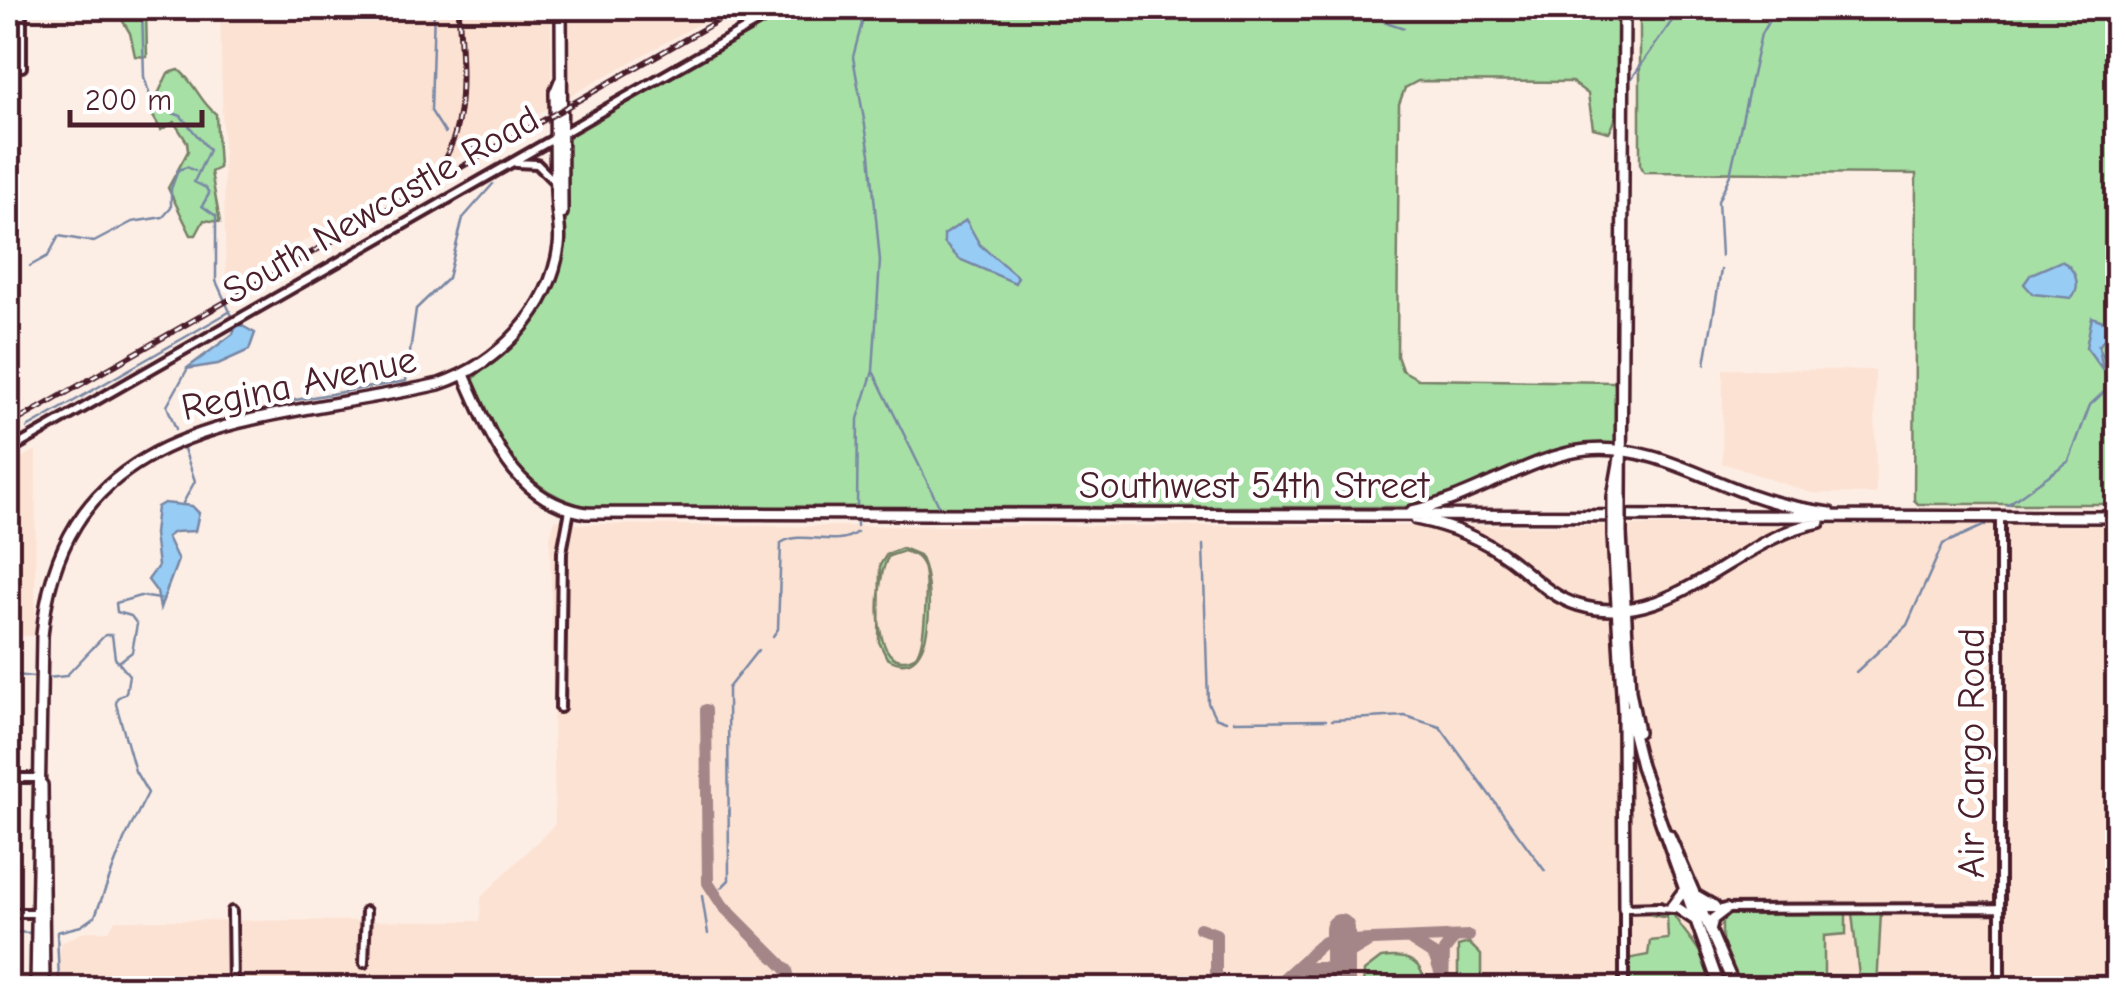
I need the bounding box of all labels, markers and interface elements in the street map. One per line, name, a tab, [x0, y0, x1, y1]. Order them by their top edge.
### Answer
scale bar	[70, 65, 202, 127]
text: 200 m	[85, 83, 172, 118]
street label: South Newcastle Road	[215, 97, 547, 313]
street label: Regina Avenue	[178, 338, 420, 430]
street label: Southwest 54th Street	[1079, 464, 1430, 508]
street label: Air Cargo Road	[1950, 628, 1994, 878]

